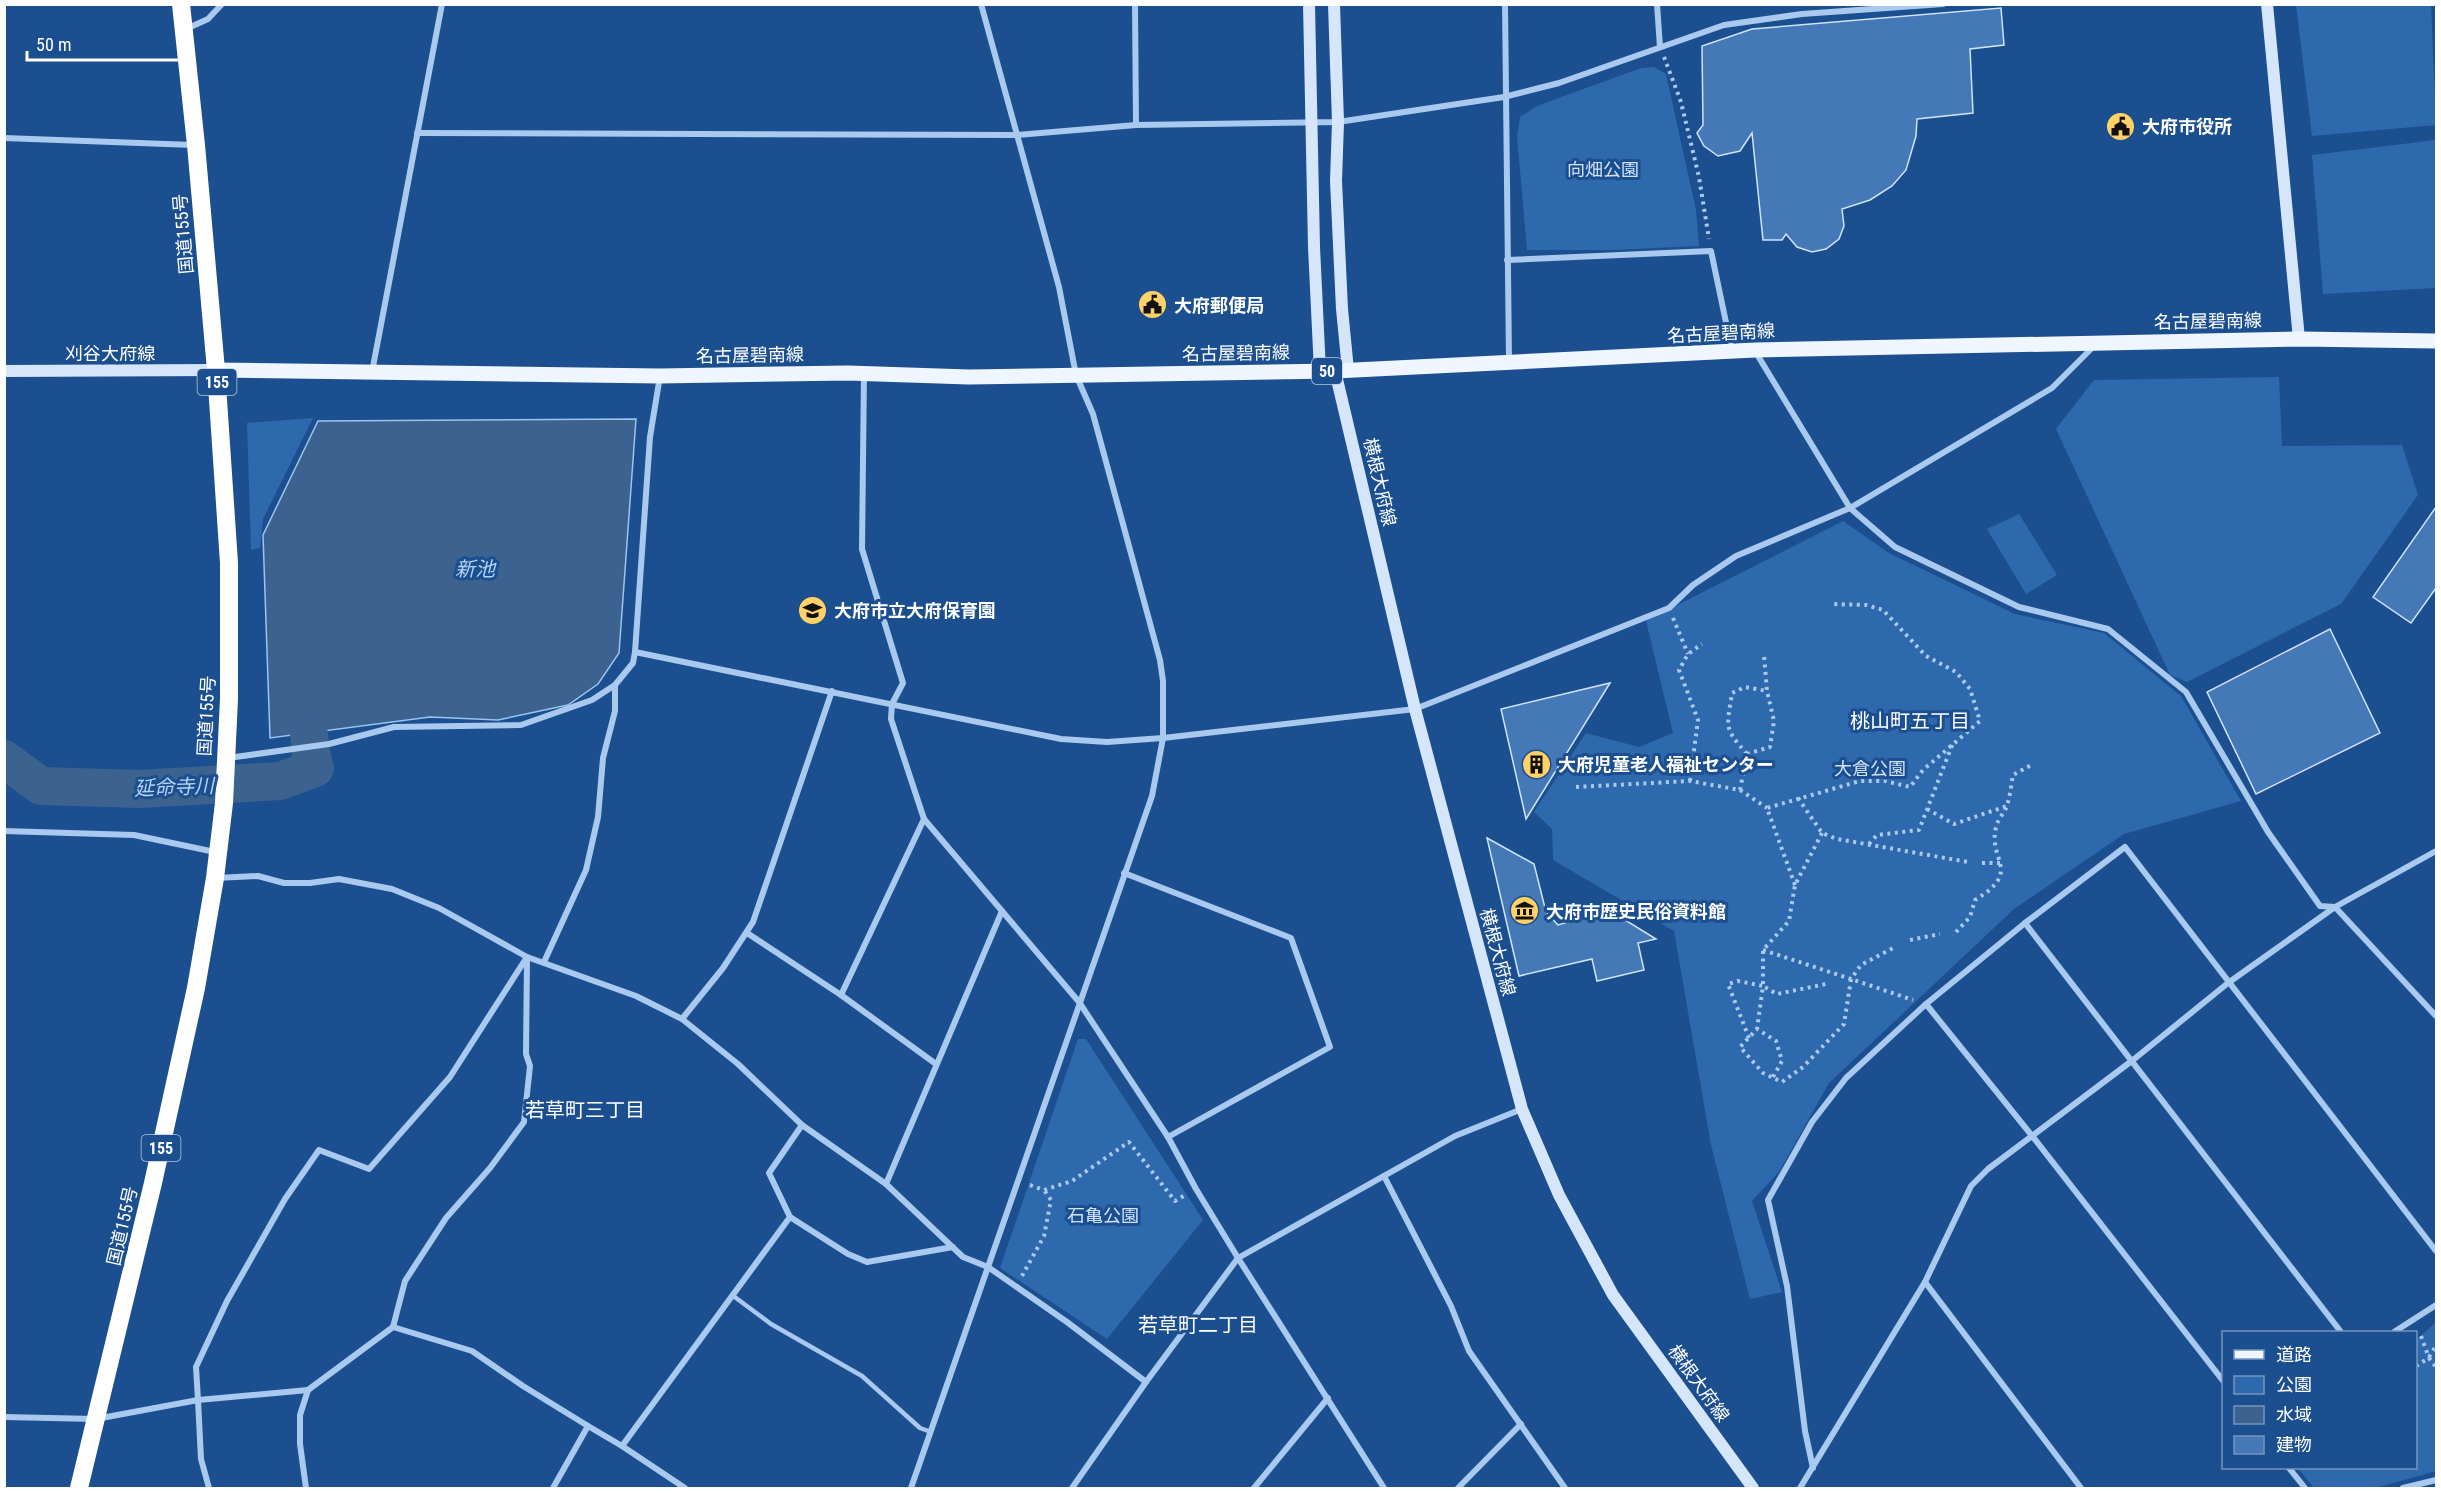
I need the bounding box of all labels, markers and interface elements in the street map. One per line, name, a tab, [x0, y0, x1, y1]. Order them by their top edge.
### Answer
scale bar	[27, 24, 184, 62]
text: 50 m	[36, 34, 71, 55]
public building icon: 大府市役所	[2105, 110, 2137, 142]
place label: 大府市役所	[2142, 116, 2232, 137]
park label: 向畑公園	[1567, 159, 1639, 180]
street label: 国道155号	[169, 193, 197, 275]
public building icon: 大府郵便局	[1137, 289, 1169, 321]
place label: 大府郵便局	[1174, 295, 1264, 316]
street label: 名古屋碧南線	[2154, 310, 2262, 332]
street label: 名古屋碧南線	[1667, 320, 1775, 346]
street label: 名古屋碧南線	[1182, 342, 1290, 364]
street label: 刈谷大府線	[65, 343, 155, 364]
street label: 名古屋碧南線	[696, 344, 804, 366]
road number: 50	[1312, 358, 1342, 384]
road number: 155	[198, 369, 236, 395]
street label: 横根大府線	[1360, 436, 1400, 528]
water label: 新池	[455, 557, 497, 581]
school or university icon: 大府市立大府保育園	[797, 594, 829, 626]
place label: 大府市立大府保育園	[834, 600, 996, 621]
street label: 国道155号	[193, 675, 219, 757]
district label: 桃山町五丁目	[1850, 709, 1970, 733]
building icon: 大府児童老人福祉センター	[1521, 748, 1553, 780]
place label: 大府児童老人福祉センター	[1558, 754, 1774, 775]
park label: 大倉公園	[1834, 758, 1906, 779]
water label: 延命寺川	[134, 774, 216, 800]
museum icon: 大府市歴史民俗資料館	[1509, 895, 1541, 927]
place label: 大府市歴史民俗資料館	[1546, 901, 1726, 922]
street label: 横根大府線	[1476, 906, 1520, 998]
district label: 若草町三丁目	[525, 1098, 645, 1122]
road number: 155	[142, 1135, 180, 1161]
street label: 国道155号	[103, 1184, 141, 1268]
park label: 石亀公園	[1067, 1205, 1139, 1226]
district label: 若草町二丁目	[1138, 1313, 1258, 1337]
legend	[2222, 1331, 2417, 1469]
street label: 横根大府線	[1664, 1340, 1734, 1426]
text: 道路	[2276, 1344, 2312, 1365]
text: 公園	[2276, 1374, 2312, 1395]
text: 水域	[2276, 1404, 2312, 1425]
text: 建物	[2276, 1434, 2312, 1455]

